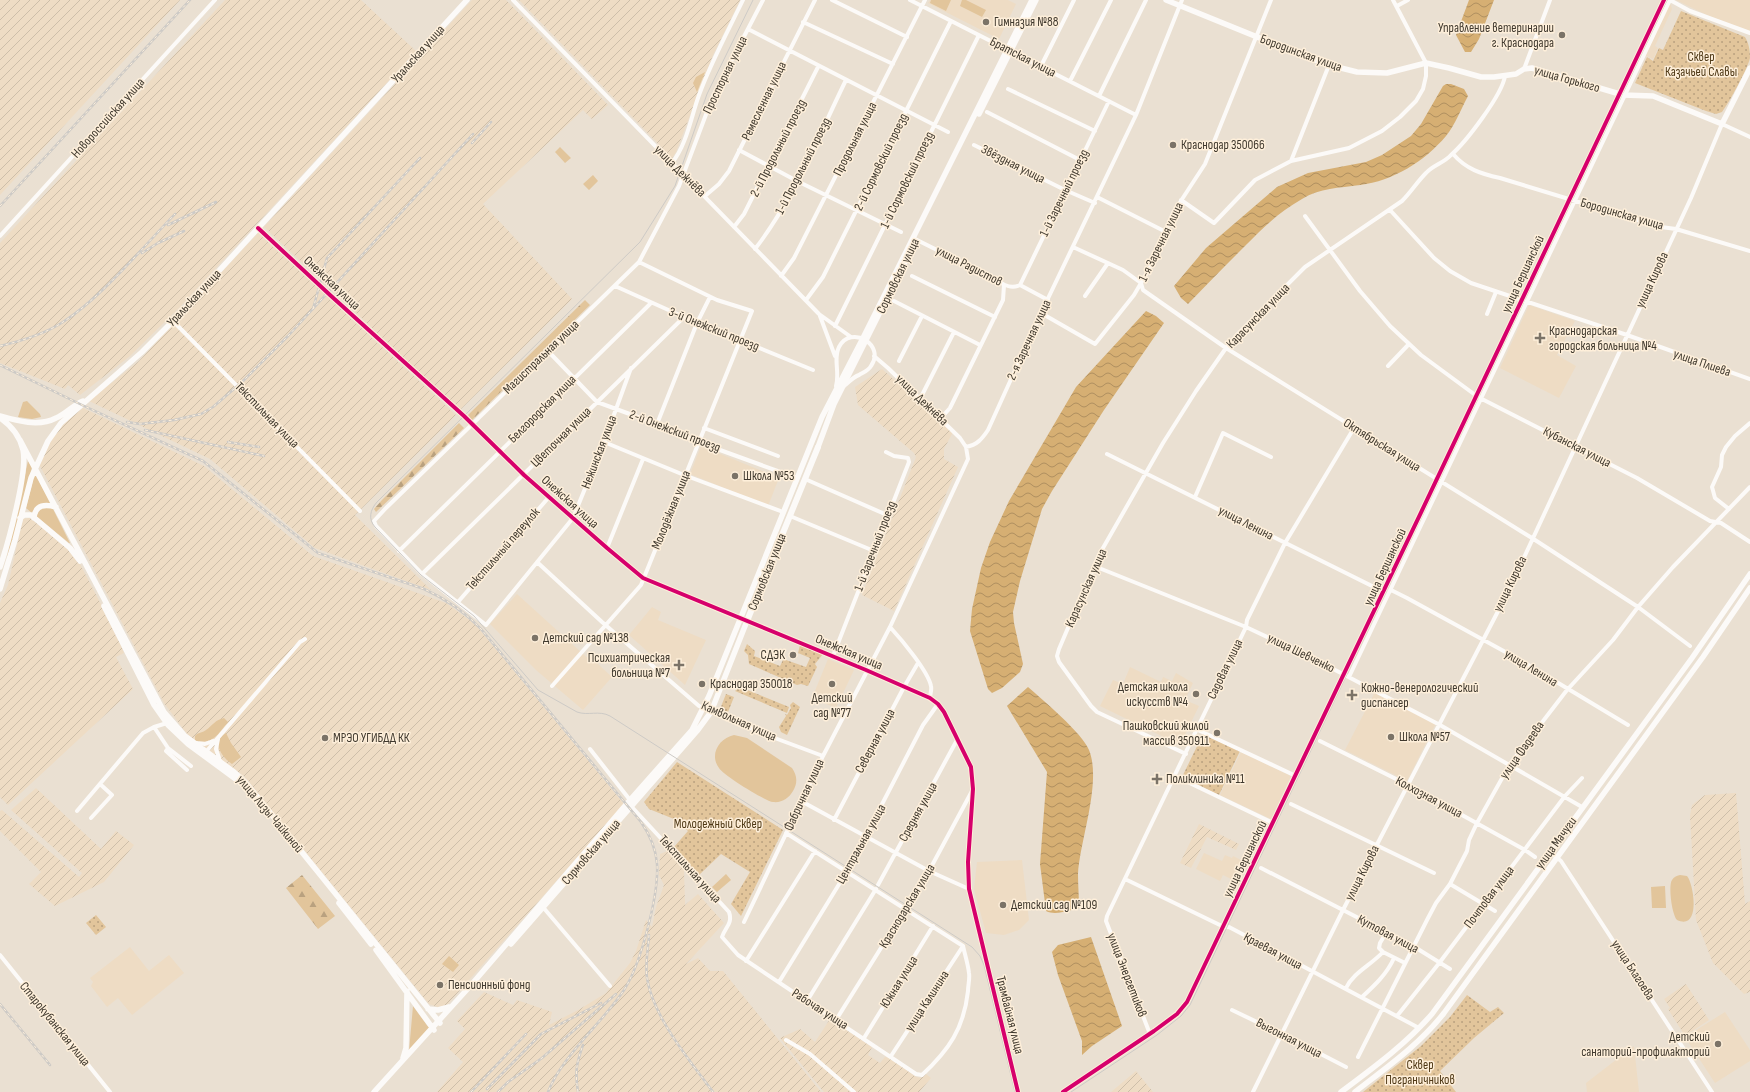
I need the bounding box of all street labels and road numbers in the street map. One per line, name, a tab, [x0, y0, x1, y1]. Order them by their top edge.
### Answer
street label: Уральская улица	[388, 22, 448, 86]
street label: Бородинская улица	[1258, 31, 1344, 75]
street label: Просторная улица	[699, 33, 751, 117]
street label: Братская улица	[987, 34, 1059, 80]
street label: Ремесленная улица	[738, 59, 790, 143]
street label: улица Горького	[1532, 62, 1602, 96]
street label: Новороссийская улица	[68, 75, 148, 161]
street label: 2-й Продольный проезд	[747, 97, 809, 199]
street label: Продольная улица	[830, 99, 880, 179]
street label: 2-й Сормовский проезд	[850, 111, 912, 213]
street label: 1-й Продольный проезд	[772, 115, 834, 217]
street label: 1-й Сормовский проезд	[877, 129, 937, 231]
street label: Звёздная улица	[978, 141, 1048, 187]
street label: улица Дежнёва	[651, 142, 709, 200]
street label: 1-й Заречный проезд	[1036, 147, 1092, 239]
street label: Бородинская улица	[1579, 194, 1665, 234]
street label: 1-я Заречная улица	[1135, 200, 1187, 284]
street label: улица Бершанской	[1498, 233, 1548, 315]
street label: Сормовская улица	[873, 236, 923, 316]
street label: улица Радистов	[933, 242, 1005, 290]
street label: улица Кирова	[1632, 249, 1672, 311]
street label: Онежская улица	[300, 253, 364, 313]
street label: Уральская улица	[163, 266, 225, 330]
street label: Карасунская улица	[1223, 280, 1293, 352]
street label: 2-я Заречная улица	[1003, 297, 1055, 383]
street label: 3-й Онежский проезд	[666, 304, 762, 354]
street label: Магистральная улица	[500, 317, 582, 397]
street label: улица Плиева	[1671, 346, 1733, 380]
street label: улица Дежнёва	[892, 371, 952, 429]
street label: Белгородская улица	[505, 372, 579, 446]
street label: Текстильная улица	[231, 379, 303, 451]
street label: Цветочная улица	[527, 403, 595, 471]
street label: 2-й Онежский проезд	[627, 406, 723, 456]
street label: Нежинская улица	[578, 413, 620, 491]
street label: Октябрьская улица	[1340, 415, 1424, 475]
street label: Кубанская улица	[1540, 423, 1614, 471]
street label: Молодёжная улица	[648, 468, 694, 552]
street label: Онежская улица	[538, 472, 602, 532]
street label: 1-й Заречный проезд	[850, 499, 900, 593]
street label: улица Ленина	[1216, 502, 1276, 544]
street label: Текстильный переулок	[463, 504, 543, 594]
street label: улица Бершанской	[1360, 526, 1410, 608]
street label: Сормовская улица	[744, 531, 790, 613]
street label: Карасунская улица	[1062, 546, 1110, 630]
street label: улица Кирова	[1490, 554, 1530, 614]
street label: улица Шевченко	[1265, 630, 1337, 676]
street label: Онежская улица	[813, 631, 885, 673]
street label: Садовая улица	[1204, 636, 1246, 702]
street label: улица Ленина	[1501, 646, 1561, 690]
street label: Камвольная улица	[699, 697, 779, 745]
street label: Северная улица	[851, 706, 899, 776]
street label: улица Фадеева	[1496, 718, 1548, 782]
street label: Фабричная улица	[780, 756, 828, 834]
street label: улица Лизы Чайкиной	[233, 772, 307, 856]
street label: Колхозная улица	[1393, 773, 1465, 821]
street label: Средняя улица	[895, 780, 941, 844]
street label: Центральная улица	[833, 801, 889, 887]
street label: улица Мачуги	[1532, 814, 1580, 872]
street label: Сормовская улица	[558, 816, 624, 888]
street label: улица Бершанской	[1220, 818, 1270, 900]
street label: Текстильная улица	[655, 832, 725, 906]
street label: улица Кирова	[1341, 843, 1383, 903]
street label: Краснодарская улица	[876, 861, 938, 951]
street label: Почтовая улица	[1460, 863, 1518, 931]
street label: Кутовая улица	[1355, 911, 1421, 957]
street label: Краевая улица	[1241, 929, 1305, 973]
street label: улица Энергетиков	[1104, 931, 1150, 1019]
street label: улица Благоева	[1608, 937, 1658, 1003]
street label: Южная улица	[877, 953, 921, 1011]
street label: улица Калинина	[901, 967, 953, 1035]
street label: Трамвайная улица	[993, 974, 1027, 1056]
street label: Старокубанская улица	[16, 979, 94, 1069]
street label: Рабочая улица	[789, 985, 851, 1033]
street label: Выгонная улица	[1253, 1015, 1325, 1061]

